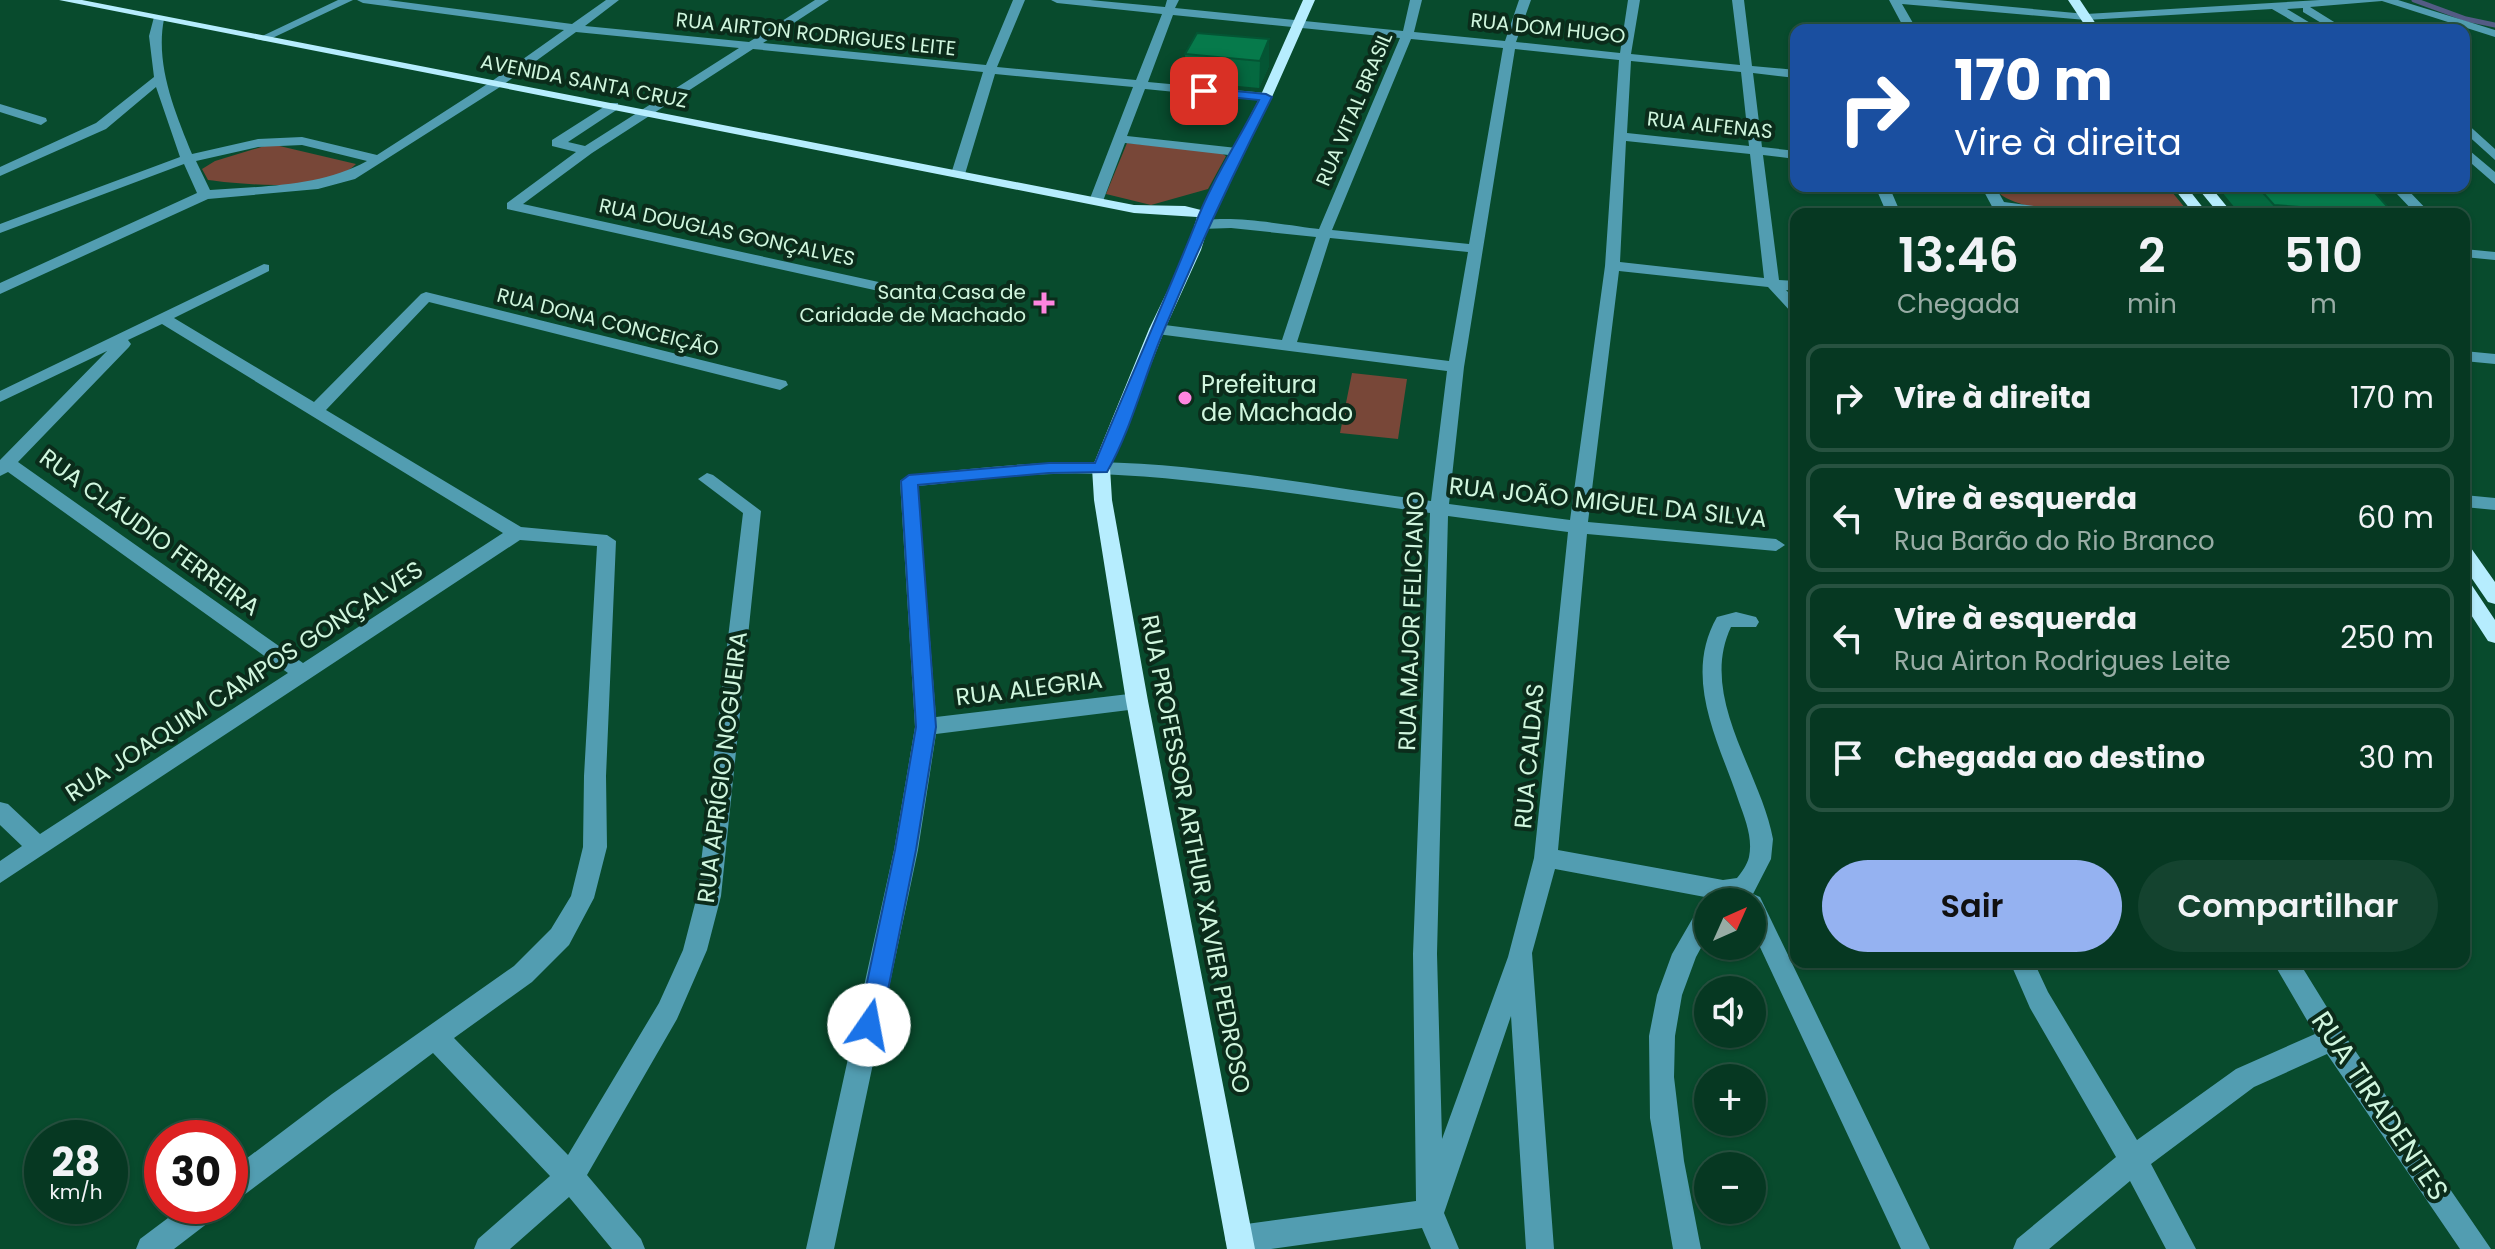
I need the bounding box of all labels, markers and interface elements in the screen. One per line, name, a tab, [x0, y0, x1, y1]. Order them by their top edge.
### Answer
street label: RUA AIRTON RODRIGUES LEITE	[675, 5, 957, 63]
street label: RUA DOM HUGO	[1469, 6, 1627, 50]
street label: RUA VITAL BRASIL	[1309, 28, 1399, 190]
text: 170 m	[1954, 41, 2113, 120]
street label: AVENIDA SANTA CRUZ	[478, 47, 690, 115]
icon: right	[1822, 56, 1926, 160]
pin	[1170, 57, 1238, 125]
icon: arrive	[1182, 69, 1226, 113]
street label: RUA ALFENAS	[1646, 104, 1774, 146]
text: Vire à direita	[1954, 117, 2182, 168]
street label: RUA DOUGLAS GONÇALVES	[596, 191, 858, 273]
text: 13:46	[1898, 222, 2019, 289]
text: 2	[2138, 222, 2166, 289]
text: 510	[2284, 222, 2363, 289]
place label: Santa Casa de Caridade de Machado	[800, 278, 1026, 329]
street label: RUA DONA CONCEIÇÃO	[494, 281, 722, 363]
text: Chegada	[1897, 286, 2020, 322]
text: min	[2127, 286, 2177, 322]
text: m	[2310, 286, 2337, 322]
marker: Santa Casa de Caridade de Machado	[1033, 292, 1055, 314]
place label: Prefeitura de Machado	[1201, 368, 1353, 429]
icon: right	[1826, 376, 1870, 420]
text: Vire à direita	[1894, 376, 2091, 419]
text: 170 m	[2350, 376, 2434, 419]
marker: Prefeitura de Machado	[1176, 389, 1194, 407]
street label: RUA CLÁUDIO FERREIRA	[33, 441, 267, 623]
street label: RUA JOÃO MIGUEL DA SILVA	[1448, 469, 1768, 535]
text: Vire à esquerda	[1894, 477, 2137, 520]
street label: RUA MAJOR FELICIANO	[1390, 491, 1432, 751]
icon: left	[1826, 496, 1870, 540]
text: 60 m	[2357, 496, 2434, 539]
text: Rua Barão do Rio Branco	[1894, 523, 2215, 559]
street label: RUA JOAQUIM CAMPOS GONÇALVES	[59, 553, 429, 809]
text: Vire à esquerda	[1894, 597, 2137, 640]
street label: RUA PROFESSOR ARTHUR XAVIER PEDROSO	[1133, 612, 1259, 1096]
icon: left	[1826, 616, 1870, 660]
text: 250 m	[2340, 616, 2434, 659]
street label: RUA APRÍGIO NOGUEIRA	[689, 629, 755, 905]
text: Rua Airton Rodrigues Leite	[1894, 643, 2231, 679]
street label: RUA ALEGRIA	[954, 663, 1104, 713]
street label: RUA CALDAS	[1506, 682, 1552, 830]
icon: arrive	[1826, 736, 1870, 780]
text: Chegada ao destino	[1894, 736, 2205, 779]
text: 30 m	[2359, 736, 2434, 779]
button: Sair	[1822, 860, 2122, 952]
button: Compartilhar	[2138, 860, 2438, 952]
north arrow	[1694, 888, 1766, 960]
map controls	[1694, 888, 1766, 1224]
button: sound	[1694, 976, 1766, 1048]
position arrow	[827, 983, 911, 1067]
street label: RUA TIRADENTES	[2302, 1004, 2458, 1208]
button: +	[1694, 1064, 1766, 1136]
speed limit sign: 30	[144, 1120, 248, 1224]
text: 28	[52, 1134, 100, 1190]
button: −	[1694, 1152, 1766, 1224]
text: km/h	[49, 1178, 103, 1206]

